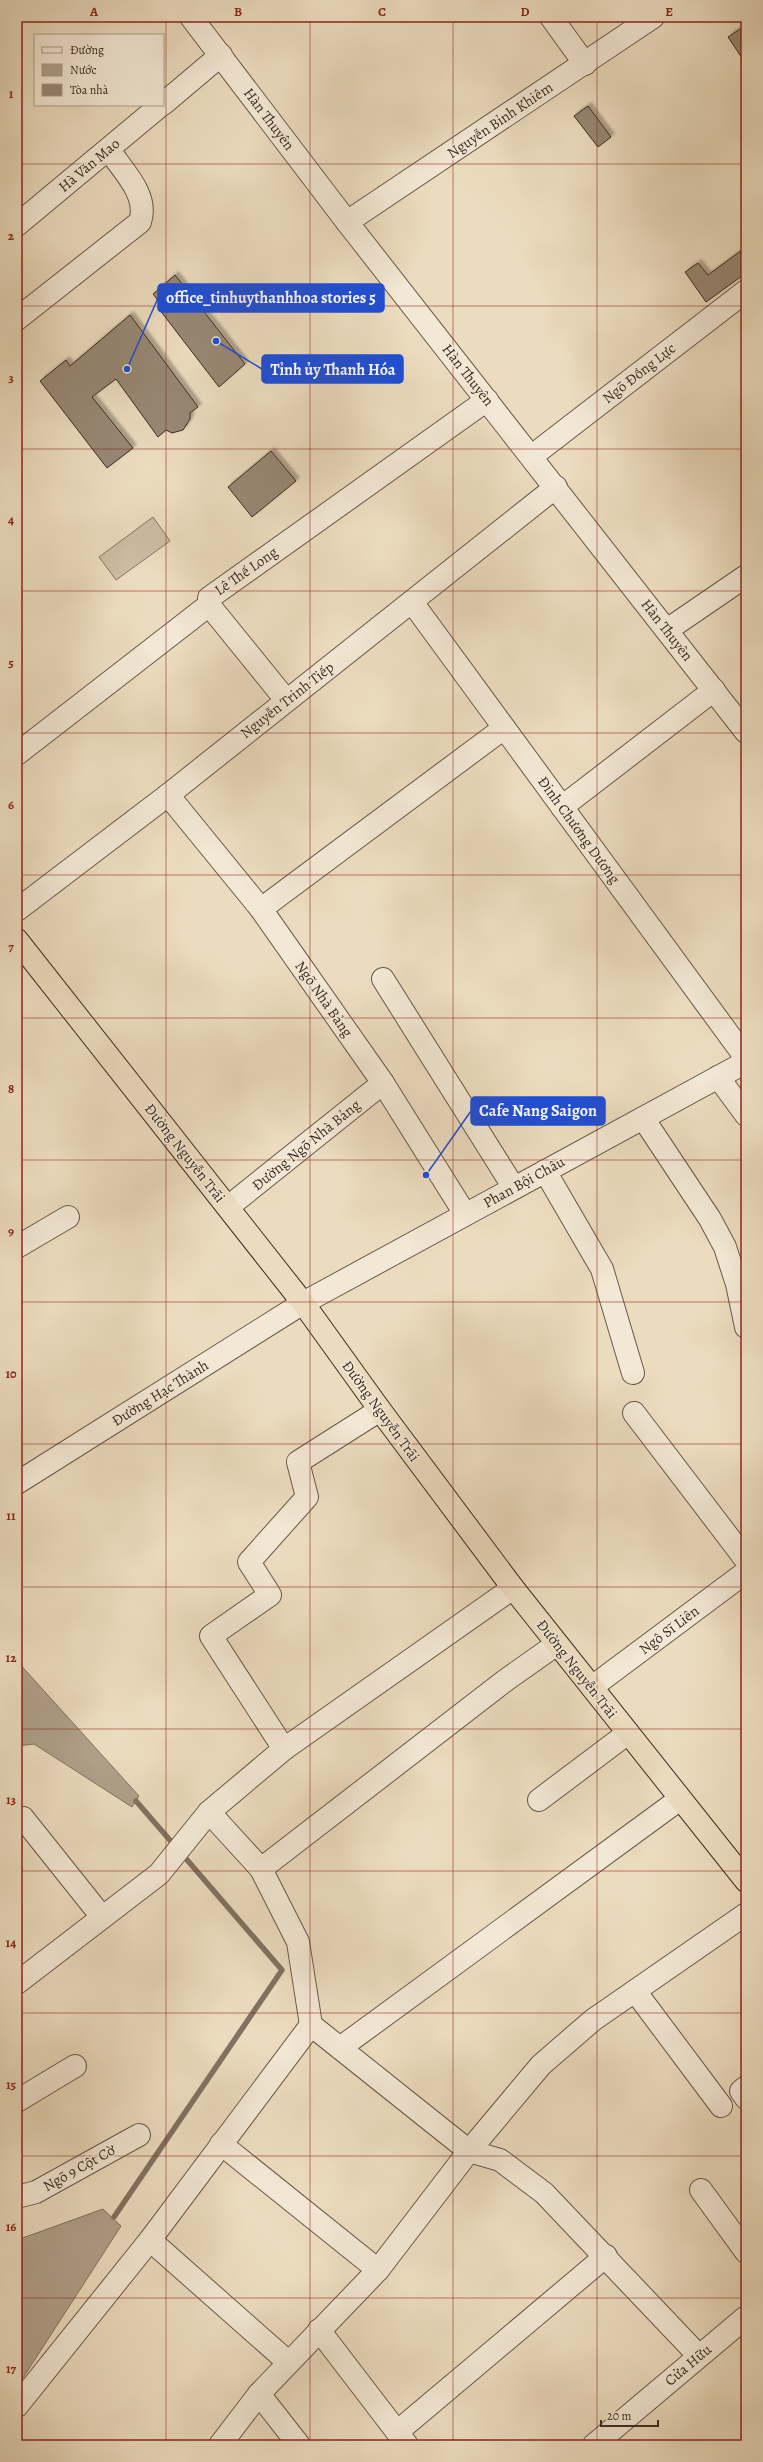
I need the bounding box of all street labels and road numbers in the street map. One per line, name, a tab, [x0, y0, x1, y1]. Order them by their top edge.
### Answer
street label: Nguyễn Bỉnh Khiêm	[443, 77, 557, 163]
street label: Hàn Thuyên	[239, 84, 299, 154]
street label: Hà Văn Mao	[54, 134, 124, 196]
street label: Ngõ Đồng Lực	[598, 338, 680, 408]
street label: Hàn Thuyên	[437, 340, 499, 410]
street label: Lê Thế Long	[211, 542, 282, 600]
street label: Hàn Thuyên	[636, 595, 698, 665]
street label: Nguyễn Trinh Tiếp	[236, 657, 338, 743]
street label: Đinh Chương Dương	[533, 772, 625, 888]
street label: Ngõ Nhà Bảng	[290, 957, 358, 1042]
street label: Đường Ngõ Nhà Bảng	[248, 1095, 365, 1195]
street label: Đường Nguyễn Trãi	[140, 1099, 230, 1207]
street label: Phan Bội Châu	[480, 1151, 569, 1213]
street label: Đường Hạc Thành	[108, 1355, 212, 1431]
street label: Đường Nguyễn Trãi	[338, 1356, 424, 1466]
street label: Ngô Sĩ Liên	[635, 1601, 703, 1659]
street label: Đường Nguyễn Trãi	[532, 1615, 622, 1723]
street label: Ngõ 9 Cột Cờ	[39, 2139, 120, 2196]
street label: Cửa Hữu	[660, 2339, 716, 2390]

